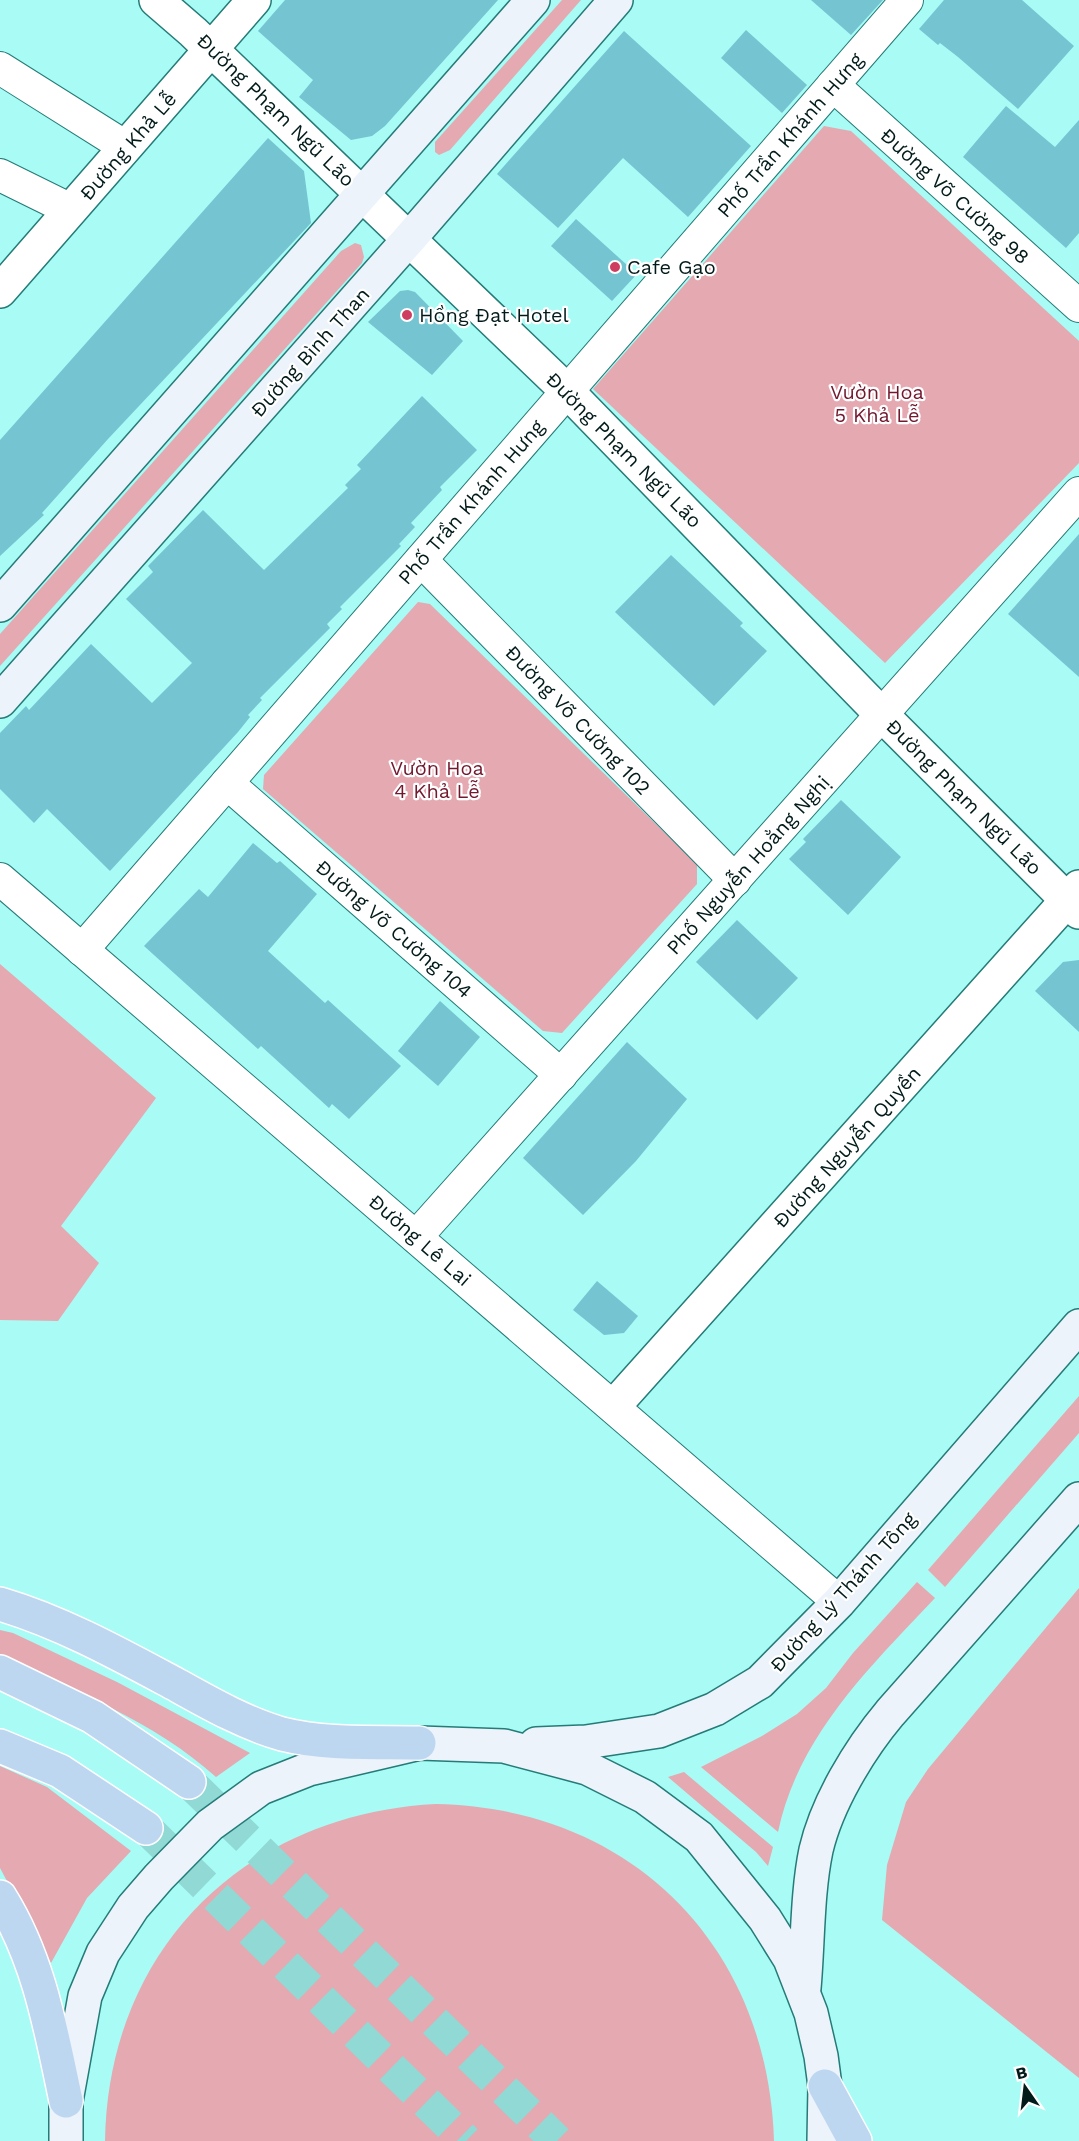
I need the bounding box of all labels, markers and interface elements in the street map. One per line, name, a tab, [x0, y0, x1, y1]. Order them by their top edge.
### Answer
street label: Đường Phạm Ngũ Lão	[192, 28, 360, 192]
street label: Phố Trần Khánh Hưng	[712, 48, 868, 222]
street label: Đường Khả Lễ	[75, 87, 181, 205]
street label: Đường Võ Cường 98	[876, 123, 1034, 269]
place label: Cafe Gạo	[627, 255, 716, 279]
marker: Cafe Gạo	[608, 260, 622, 274]
street label: Đường Bình Than	[246, 282, 374, 422]
place label: Hồng Đạt Hotel	[419, 303, 569, 327]
marker: Hồng Đạt Hotel	[400, 308, 414, 322]
street label: Đường Phạm Ngũ Lão	[541, 367, 707, 533]
park label: Vườn Hoa 5 Khả Lễ	[830, 380, 924, 427]
street label: Phố Trần Khánh Hưng	[393, 415, 549, 589]
street label: Đường Võ Cường 102	[500, 640, 656, 800]
street label: Đường Phạm Ngũ Lão	[881, 714, 1047, 880]
park label: Vườn Hoa 4 Khả Lễ	[390, 756, 484, 803]
street label: Phố Nguyễn Hoằng Nghị	[661, 771, 835, 959]
street label: Đường Võ Cường 104	[311, 855, 477, 1003]
street label: Đường Nguyễn Quyền	[768, 1061, 926, 1233]
street label: Đường Lê Lai	[364, 1189, 476, 1291]
street label: Đường Lý Thánh Tông	[765, 1507, 921, 1677]
north arrow	[995, 2057, 1055, 2117]
text: B	[1014, 2062, 1029, 2083]

